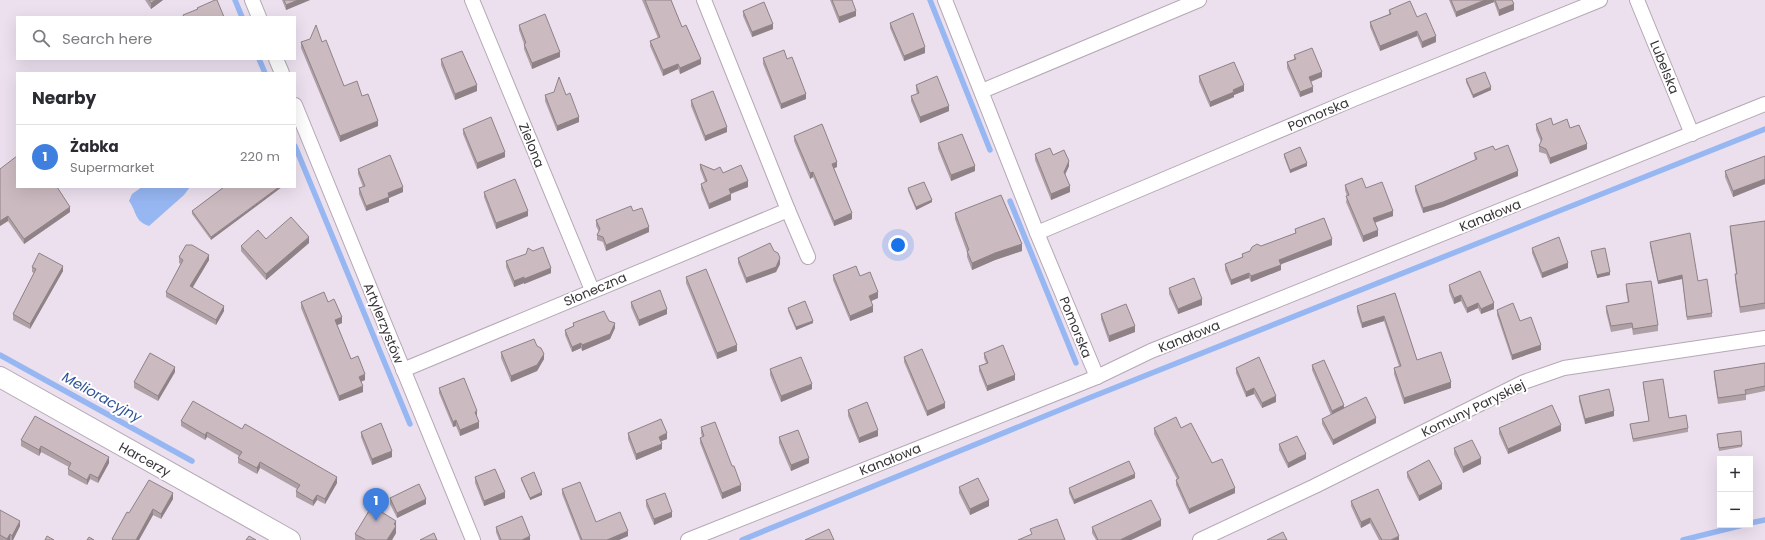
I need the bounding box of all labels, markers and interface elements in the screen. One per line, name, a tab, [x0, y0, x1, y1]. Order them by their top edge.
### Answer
search box	[16, 16, 296, 60]
icon: search	[30, 27, 52, 49]
text: Search here	[62, 28, 152, 49]
street label: Lubelska	[1645, 38, 1684, 97]
text: Nearby	[32, 86, 96, 110]
street label: Pomorska	[1285, 93, 1352, 136]
street label: Zielona	[514, 120, 549, 170]
text: Żabka	[70, 136, 119, 157]
text: 1	[43, 147, 47, 166]
text: 220 m	[240, 147, 280, 166]
text: Supermarket	[70, 158, 154, 177]
street label: Kanałowa	[1457, 195, 1524, 236]
your location	[888, 235, 908, 255]
street label: Słoneczna	[561, 268, 630, 311]
street label: Artylerzystów	[359, 280, 408, 367]
street label: Pomorska	[1055, 294, 1096, 361]
street label: Kanałowa	[1156, 316, 1223, 357]
water label: Melioracyjny	[59, 367, 146, 428]
street label: Komuny Paryskiej	[1418, 375, 1528, 442]
street label: Harcerzy	[115, 437, 175, 482]
street label: Kanałowa	[857, 439, 924, 480]
map controls	[1717, 456, 1753, 528]
button: +	[1717, 456, 1753, 492]
pin: 1	[363, 488, 389, 521]
button: −	[1717, 492, 1753, 528]

